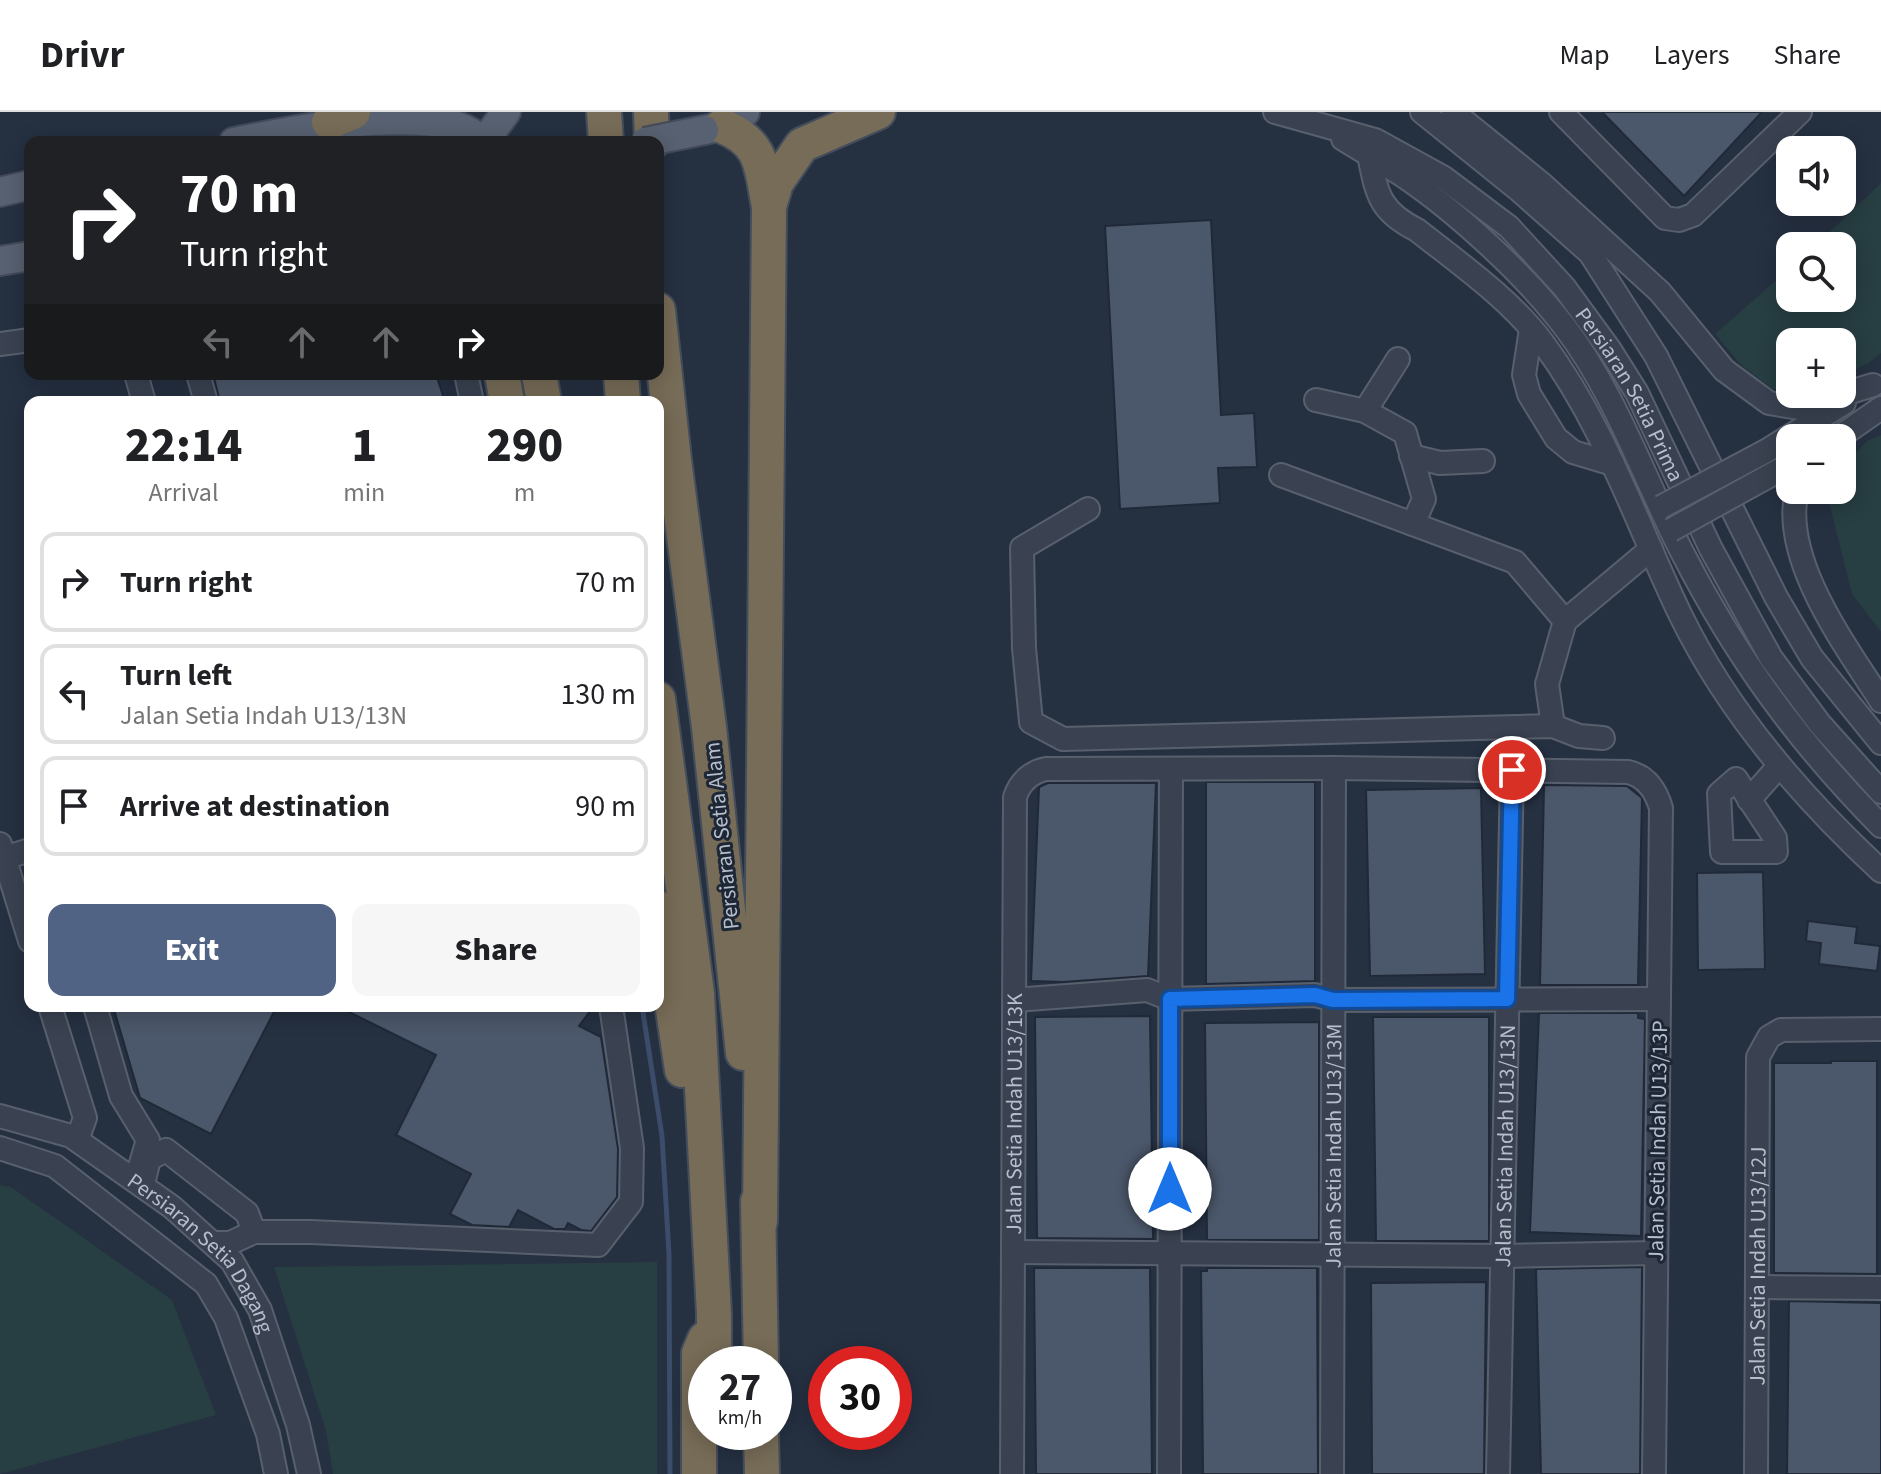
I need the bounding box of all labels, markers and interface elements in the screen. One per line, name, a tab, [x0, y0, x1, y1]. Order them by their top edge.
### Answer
text: Drivr	[40, 28, 125, 82]
text: Map	[1559, 35, 1609, 75]
text: Layers	[1653, 35, 1729, 75]
text: Share	[1773, 35, 1841, 75]
map controls	[1776, 136, 1856, 504]
button: sound	[1776, 136, 1856, 216]
text: 70 m	[180, 155, 298, 234]
icon: right	[48, 168, 152, 272]
text: Turn right	[180, 229, 328, 280]
button: search	[1776, 232, 1856, 312]
street label: Persiaran Setia Prima	[1567, 301, 1692, 487]
icon: left	[196, 320, 240, 364]
icon: ahead	[280, 320, 324, 364]
icon: ahead	[364, 320, 408, 364]
icon: right	[448, 320, 492, 364]
button: +	[1776, 328, 1856, 408]
text: 22:14	[125, 412, 242, 480]
text: 1	[351, 412, 377, 480]
text: 290	[486, 412, 563, 480]
button: −	[1776, 424, 1856, 504]
text: Arrival	[149, 474, 219, 511]
text: min	[343, 474, 385, 511]
text: m	[514, 474, 535, 511]
icon: right	[52, 560, 96, 604]
text: Turn right	[120, 561, 252, 604]
text: 70 m	[575, 561, 636, 604]
text: Turn left	[120, 654, 232, 697]
icon: left	[52, 672, 96, 716]
text: 130 m	[560, 673, 636, 716]
text: Jalan Setia Indah U13/13N	[120, 697, 407, 734]
pin	[1478, 736, 1546, 804]
street label: Persiaran Setia Alam	[696, 741, 748, 931]
icon: arrive	[1490, 748, 1534, 792]
icon: arrive	[52, 784, 96, 828]
text: Arrive at destination	[120, 785, 390, 828]
text: 90 m	[575, 785, 636, 828]
button: Exit	[48, 904, 336, 996]
button: Share	[352, 904, 640, 996]
street label: Jalan Setia Indah U13/13K	[998, 993, 1031, 1235]
street label: Jalan Setia Indah U13/13P	[1640, 1020, 1676, 1262]
street label: Jalan Setia Indah U13/13M	[1318, 1024, 1350, 1268]
street label: Jalan Setia Indah U13/13N	[1487, 1024, 1524, 1268]
street label: Jalan Setia Indah U13/12J	[1741, 1146, 1775, 1386]
position arrow	[1128, 1147, 1212, 1231]
street label: Persiaran Setia Dagang	[121, 1165, 282, 1337]
speed limit sign: 30	[808, 1346, 912, 1450]
text: 27	[719, 1359, 761, 1416]
text: km/h	[718, 1404, 762, 1432]

